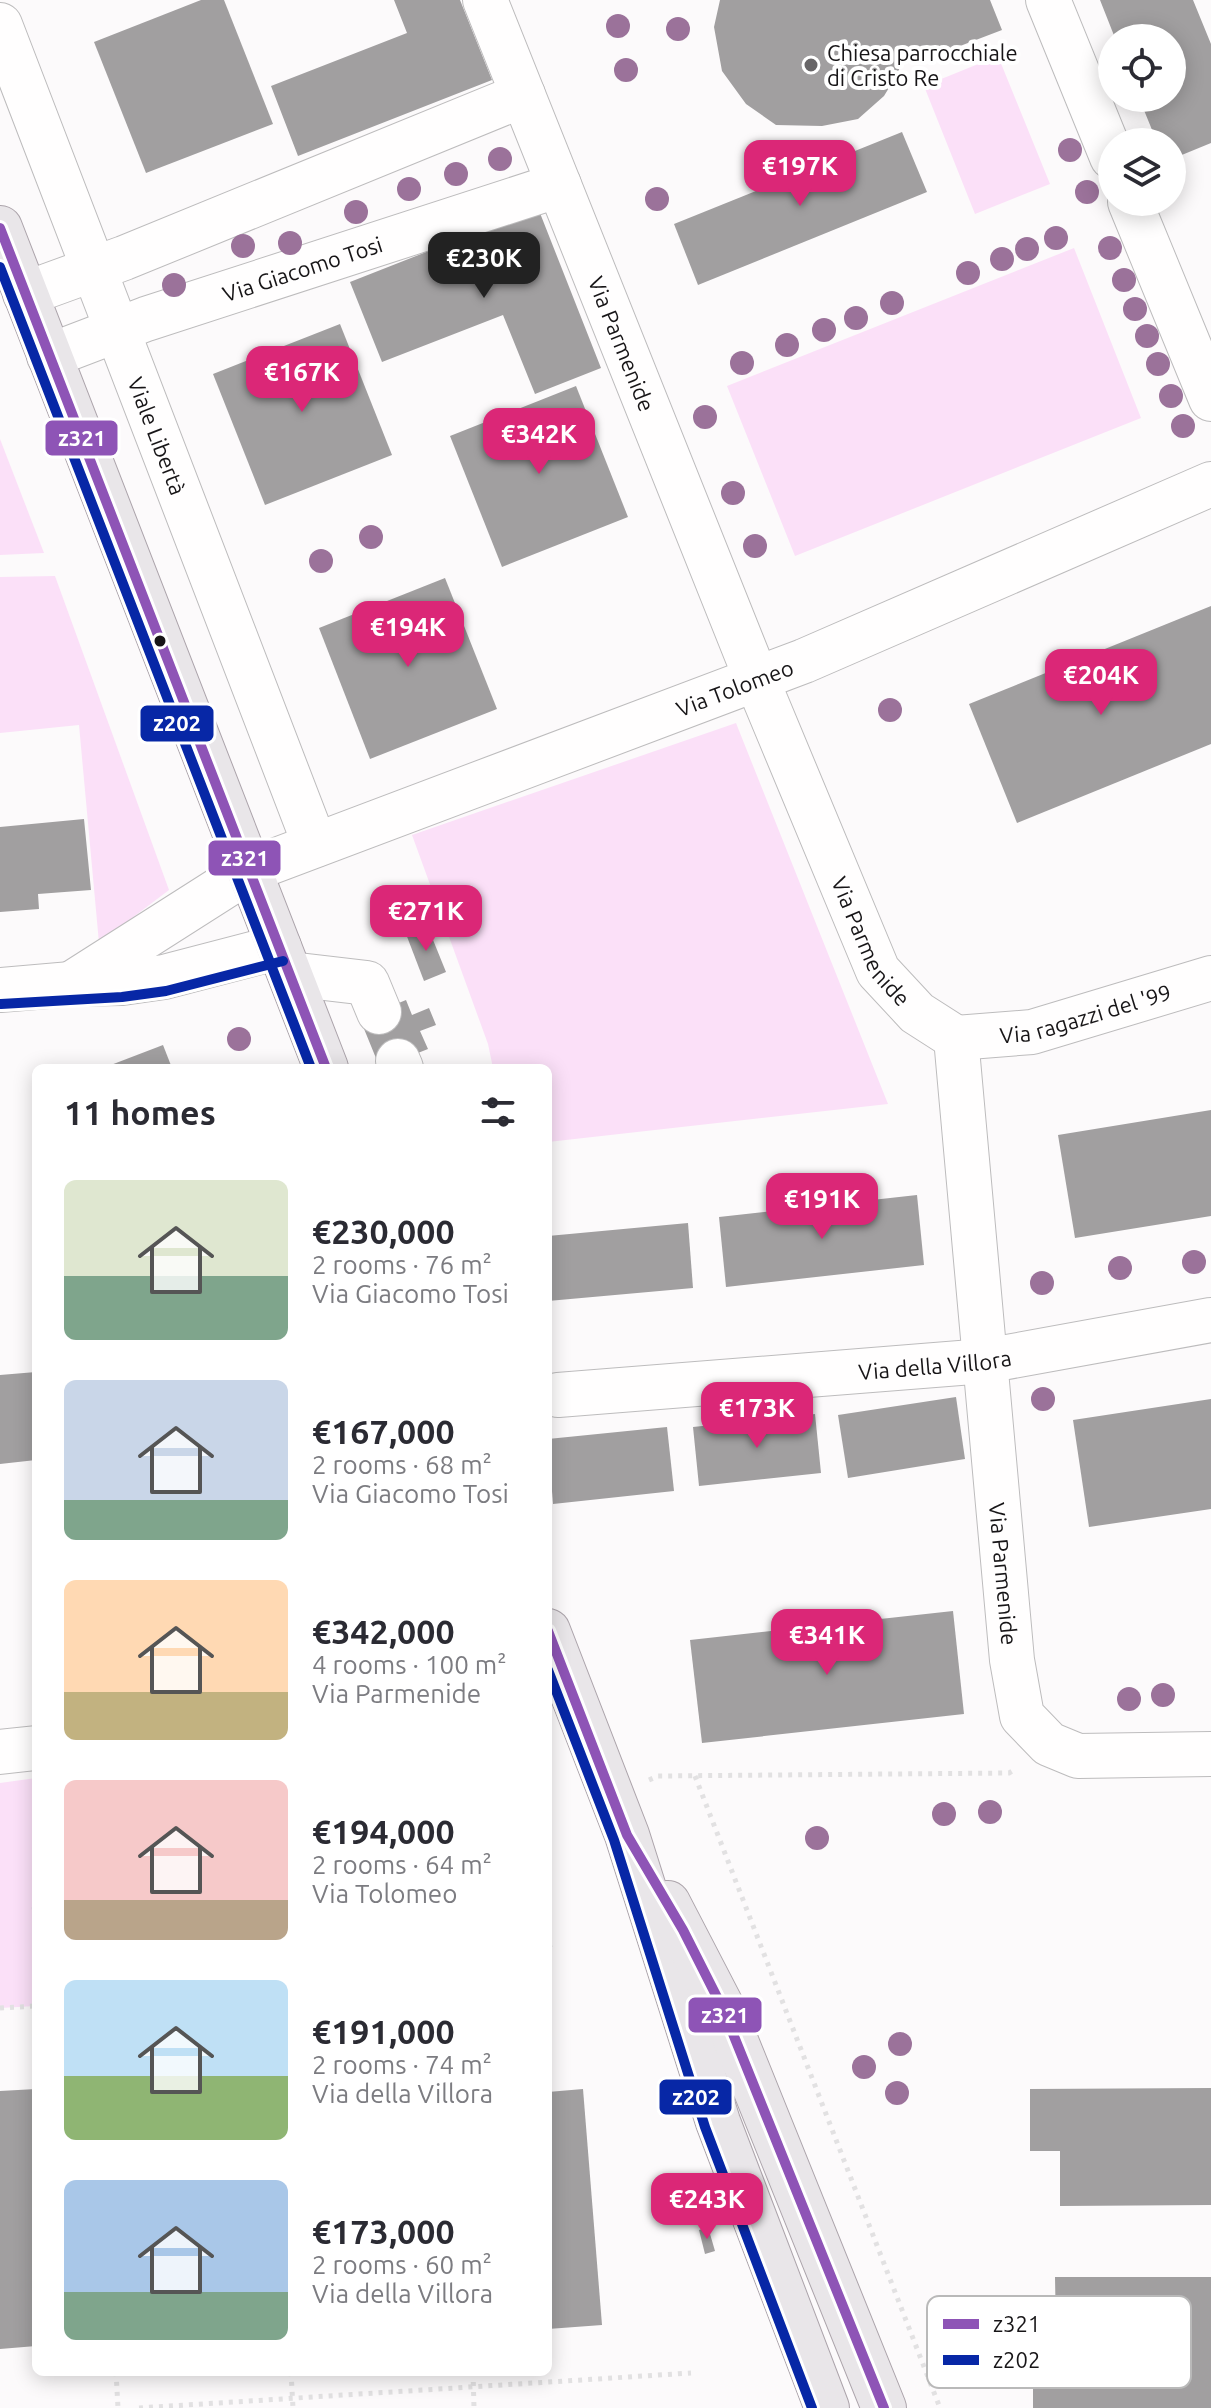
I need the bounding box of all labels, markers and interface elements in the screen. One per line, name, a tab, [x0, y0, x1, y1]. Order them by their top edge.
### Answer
map controls	[1098, 24, 1186, 216]
button: locate	[1098, 24, 1186, 112]
place label: Chiesa parrocchiale di Cristo Re	[827, 40, 1018, 90]
marker: Chiesa parrocchiale di Cristo Re	[802, 56, 820, 74]
button: layers	[1098, 128, 1186, 216]
pin: €197K	[744, 140, 856, 208]
text: €197K	[762, 151, 838, 180]
street label: Via Giacomo Tosi	[219, 231, 385, 306]
pin: €230K	[428, 232, 540, 300]
text: €230K	[446, 243, 522, 272]
street label: Via Parmenide	[584, 272, 660, 415]
pin: €167K	[246, 346, 358, 414]
text: €167K	[264, 357, 340, 386]
street label: Viale Libertà	[124, 373, 192, 498]
pin: €342K	[483, 408, 595, 476]
line badge: z321	[44, 419, 119, 457]
text: €342K	[501, 419, 577, 448]
text: z321	[58, 425, 106, 450]
pin: €194K	[352, 601, 464, 669]
text: €194K	[370, 612, 446, 641]
unlabelled marker	[152, 633, 168, 649]
pin: €204K	[1045, 649, 1157, 717]
street label: Via Tolomeo	[672, 654, 796, 721]
text: €204K	[1063, 660, 1139, 689]
line badge: z202	[139, 704, 215, 743]
text: z202	[153, 710, 201, 735]
line badge: z321	[207, 839, 282, 877]
text: z321	[221, 845, 269, 870]
street label: Via Parmenide	[828, 873, 916, 1010]
pin: €271K	[370, 885, 482, 953]
text: €271K	[388, 896, 464, 925]
street label: Via ragazzi del '99	[999, 978, 1174, 1047]
icon: filters	[476, 1090, 520, 1134]
text: 11 homes	[64, 1093, 216, 1131]
pin: €191K	[766, 1173, 878, 1241]
text: €191K	[784, 1184, 860, 1213]
icon: home	[128, 1212, 224, 1308]
text: €230,000	[312, 1212, 455, 1250]
text: 2 rooms · 76 m²	[312, 1250, 492, 1279]
text: Via Giacomo Tosi	[312, 1279, 509, 1308]
street label: Via della Villora	[857, 1344, 1013, 1384]
pin: €173K	[701, 1382, 813, 1450]
text: €173K	[719, 1393, 795, 1422]
icon: home	[128, 1412, 224, 1508]
text: €167,000	[312, 1412, 455, 1450]
text: 2 rooms · 68 m²	[312, 1450, 492, 1479]
text: Via Giacomo Tosi	[312, 1479, 509, 1508]
street label: Via Parmenide	[985, 1501, 1023, 1646]
pin: €341K	[771, 1609, 883, 1677]
icon: home	[128, 1612, 224, 1708]
text: €342,000	[312, 1612, 455, 1650]
text: €341K	[789, 1620, 865, 1649]
text: 4 rooms · 100 m²	[312, 1650, 507, 1679]
text: Via Parmenide	[312, 1679, 481, 1708]
icon: home	[128, 1812, 224, 1908]
text: €194,000	[312, 1812, 455, 1850]
text: 2 rooms · 64 m²	[312, 1850, 492, 1879]
text: Via Tolomeo	[312, 1879, 457, 1908]
line badge: z321	[687, 1996, 763, 2034]
text: z321	[701, 2002, 749, 2027]
icon: home	[128, 2012, 224, 2108]
text: €191,000	[312, 2012, 455, 2050]
text: 2 rooms · 74 m²	[312, 2050, 492, 2079]
line badge: z202	[658, 2078, 733, 2116]
text: Via della Villora	[312, 2079, 493, 2108]
text: z202	[672, 2084, 720, 2109]
pin: €243K	[651, 2173, 763, 2241]
text: €243K	[669, 2184, 745, 2213]
icon: home	[128, 2212, 224, 2308]
text: €173,000	[312, 2212, 455, 2250]
text: 2 rooms · 60 m²	[312, 2250, 492, 2279]
text: Via della Villora	[312, 2279, 493, 2308]
legend	[927, 2296, 1191, 2388]
text: z321	[993, 2311, 1040, 2336]
text: z202	[993, 2347, 1040, 2372]

